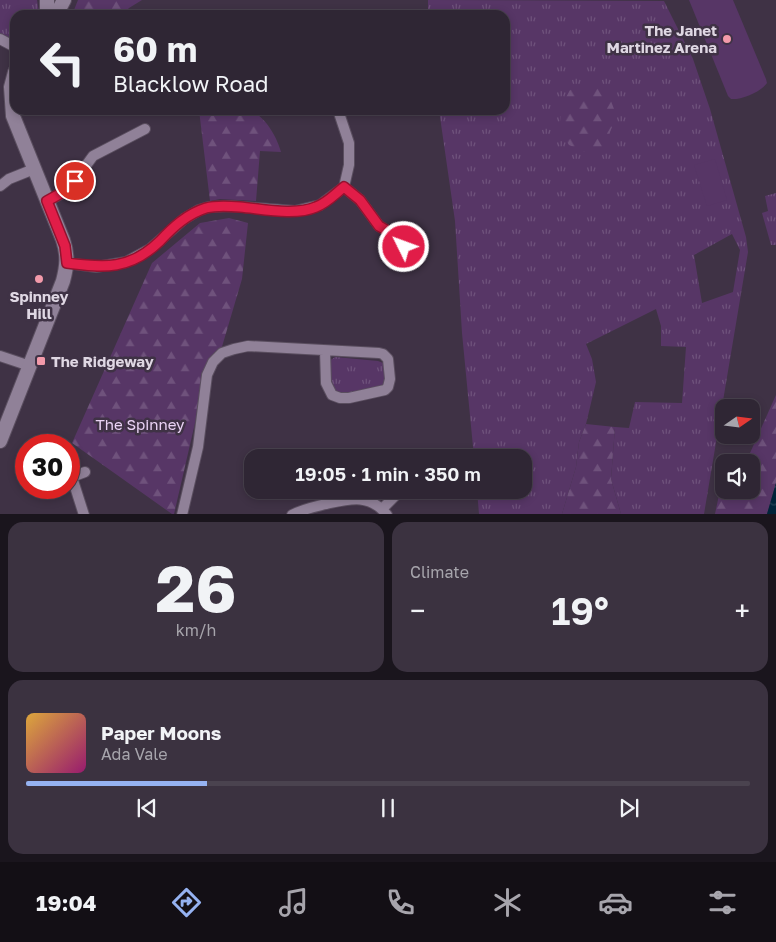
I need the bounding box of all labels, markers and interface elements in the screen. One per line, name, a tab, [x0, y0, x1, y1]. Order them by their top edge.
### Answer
place label: The Janet Martinez Arena	[607, 21, 717, 56]
text: 60 m	[113, 28, 197, 70]
icon: left	[30, 30, 95, 95]
marker: The Janet Martinez Arena	[721, 33, 733, 45]
text: Blacklow Road	[113, 70, 269, 97]
pin	[54, 160, 96, 202]
icon: arrive	[61, 167, 89, 195]
position arrow	[377, 220, 429, 272]
marker: Spinney Hill	[33, 273, 45, 285]
place label: Spinney Hill	[9, 287, 69, 322]
place label: The Ridgeway	[51, 352, 154, 370]
marker: The Ridgeway	[35, 355, 47, 367]
north arrow	[715, 399, 760, 444]
map controls	[715, 399, 760, 499]
park label: The Spinney	[95, 415, 185, 433]
speed limit sign: 30	[15, 434, 80, 499]
button: sound	[715, 454, 760, 499]
text: 19:05 · 1 min · 350 m	[295, 462, 481, 485]
text: 26	[156, 548, 236, 626]
text: Climate	[410, 562, 469, 582]
text: 19°	[551, 588, 609, 633]
text: −	[410, 594, 425, 627]
text: +	[735, 594, 750, 627]
text: km/h	[176, 620, 216, 640]
text: Paper Moons	[101, 721, 221, 744]
text: Ada Vale	[101, 744, 167, 764]
icon: previous	[133, 794, 161, 822]
icon: pause	[374, 794, 402, 822]
icon: next	[615, 794, 643, 822]
icon: directions	[169, 885, 204, 920]
icon: music	[276, 885, 311, 920]
icon: phone	[383, 885, 418, 920]
icon: climate	[490, 885, 525, 920]
icon: car	[598, 885, 633, 920]
icon: filters	[705, 885, 740, 920]
text: 19:04	[36, 889, 97, 916]

